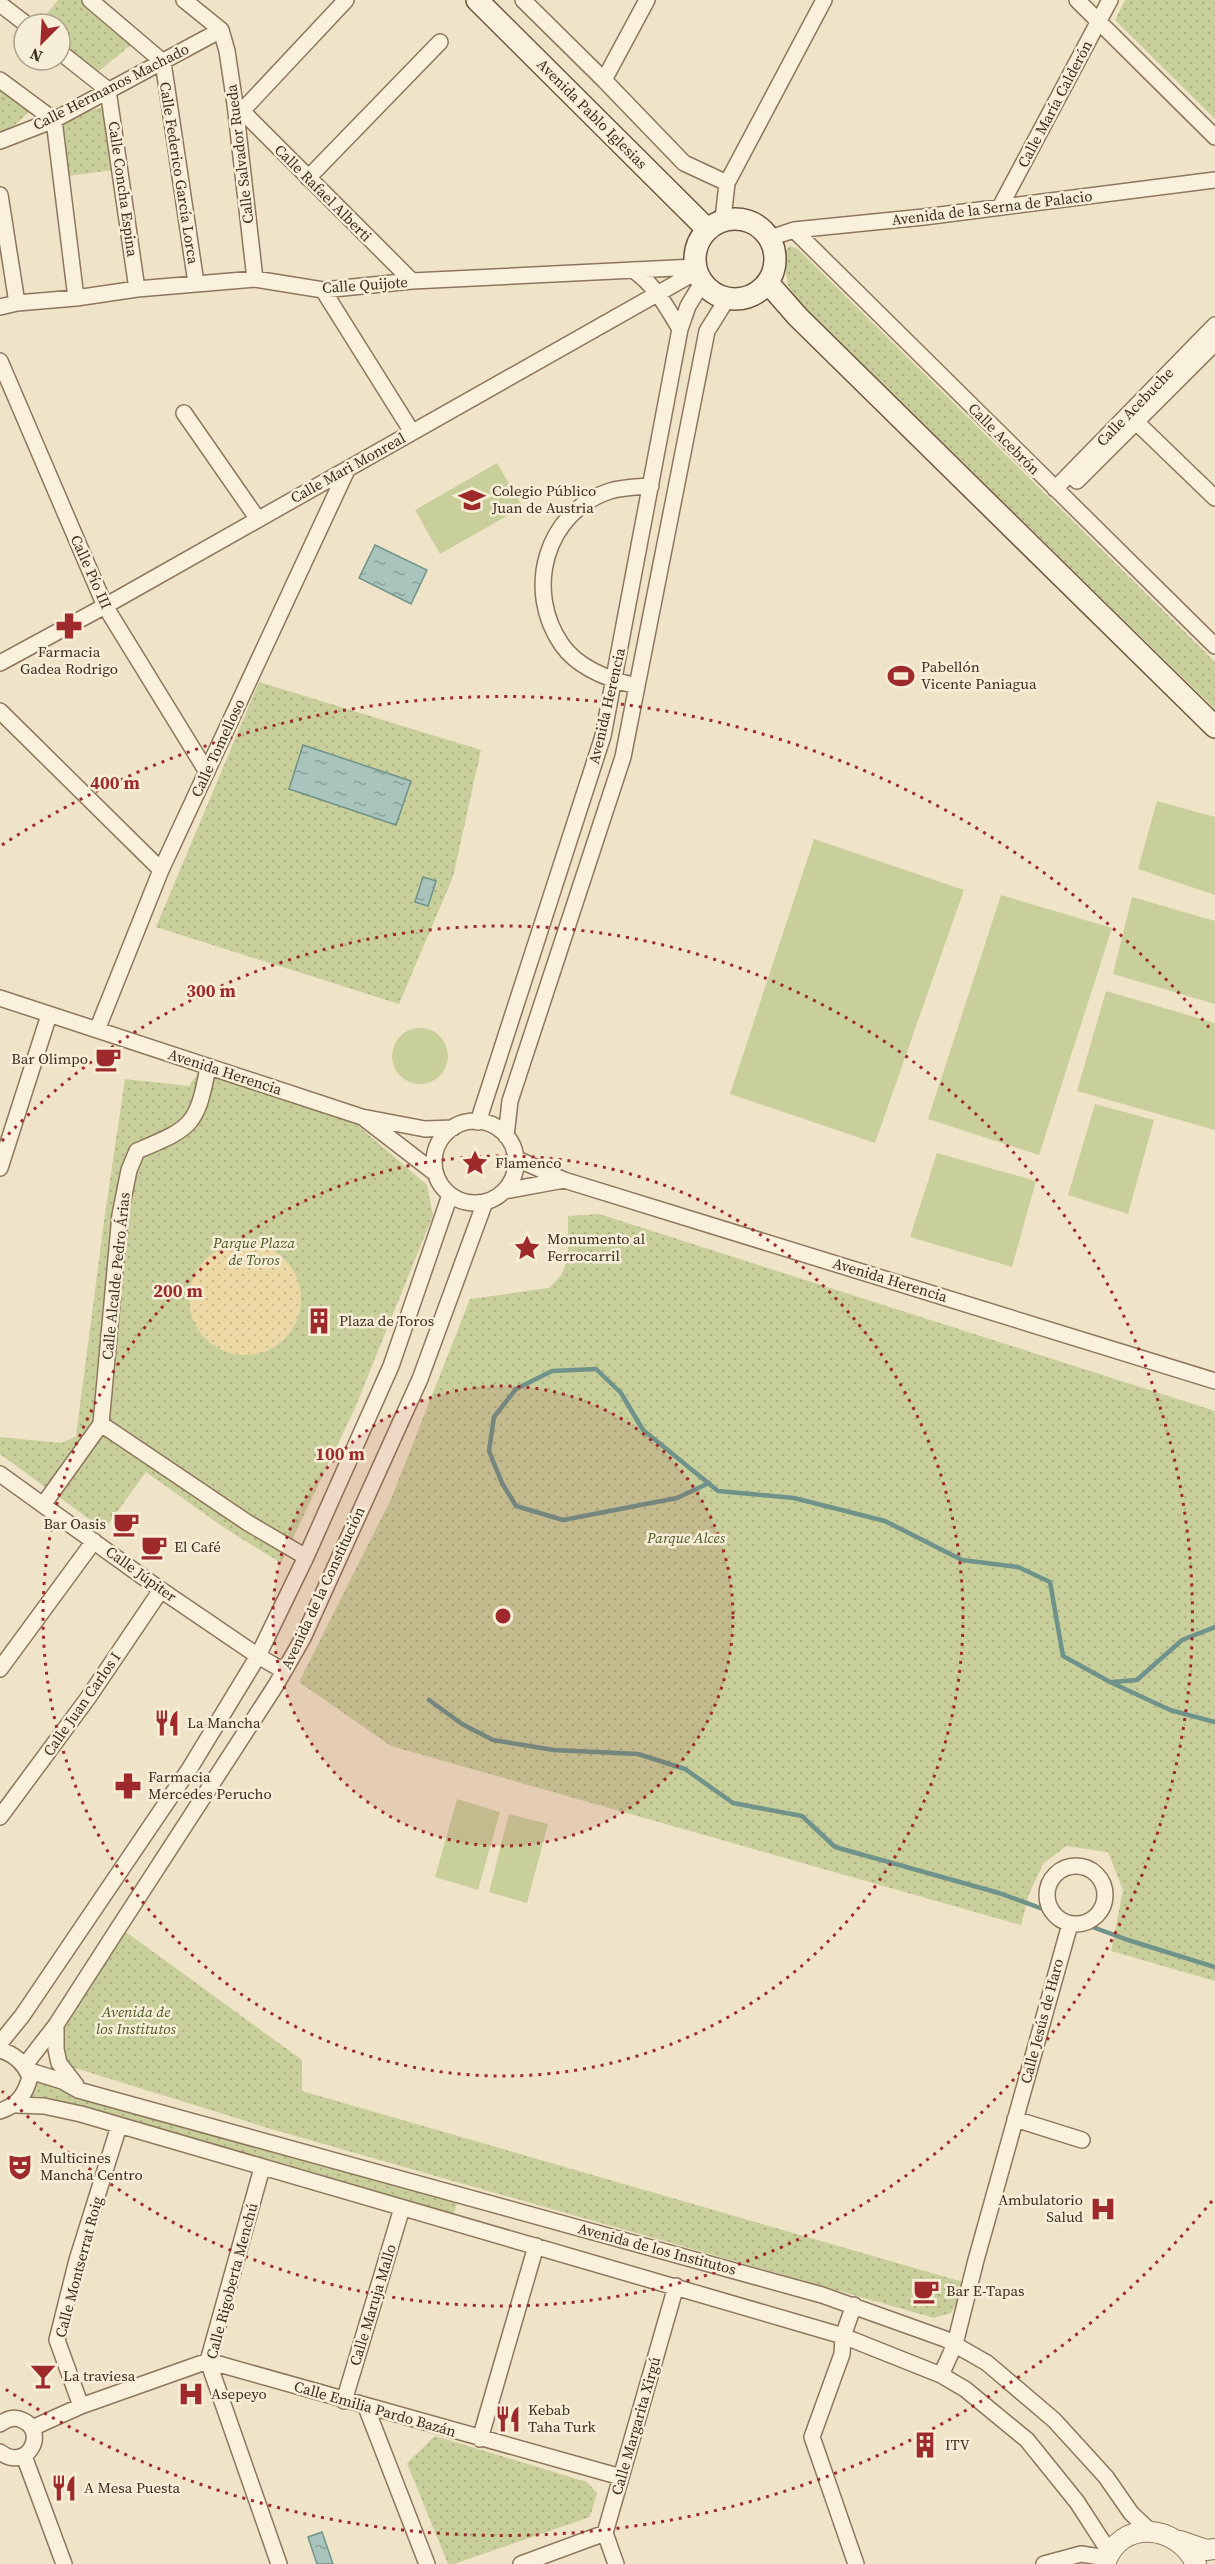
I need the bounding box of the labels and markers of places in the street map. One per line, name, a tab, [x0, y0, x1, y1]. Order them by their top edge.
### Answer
place label: Colegio Público Juan de Austria	[491, 480, 596, 518]
school or university icon: Colegio Público Juan de Austria	[457, 485, 487, 515]
pharmacy icon: Farmacia Gadea Rodrigo	[54, 611, 84, 641]
place label: Farmacia Gadea Rodrigo	[20, 641, 118, 679]
place label: Pabellón Vicente Paniagua	[921, 656, 1037, 694]
sports icon: Pabellón Vicente Paniagua	[886, 661, 916, 691]
cafe icon: Bar Olimpo	[93, 1044, 123, 1074]
place label: Bar Olimpo	[11, 1048, 88, 1069]
place icon: Flamenco	[460, 1148, 490, 1178]
place label: Flamenco	[495, 1152, 561, 1173]
place label: Monumento al Ferrocarril	[547, 1228, 646, 1266]
place icon: Monumento al Ferrocarril	[512, 1233, 542, 1263]
building icon: Plaza de Toros	[304, 1306, 334, 1336]
place label: Plaza de Toros	[339, 1310, 434, 1331]
cafe icon: Bar Oasis	[111, 1509, 141, 1539]
place label: Bar Oasis	[43, 1513, 106, 1534]
cafe icon: El Café	[139, 1532, 169, 1562]
place label: El Café	[174, 1536, 221, 1557]
centre of rings	[493, 1606, 513, 1626]
restaurant icon: La Mancha	[152, 1708, 182, 1738]
place label: La Mancha	[187, 1712, 261, 1733]
place label: Farmacia Mercedes Perucho	[148, 1766, 272, 1804]
pharmacy icon: Farmacia Mercedes Perucho	[113, 1771, 143, 1801]
place label: Multicines Mancha Centro	[40, 2147, 143, 2185]
theatre icon: Multicines Mancha Centro	[5, 2152, 35, 2182]
place label: Ambulatorio Salud	[998, 2189, 1083, 2227]
hospital icon: Ambulatorio Salud	[1088, 2194, 1118, 2224]
cafe icon: Bar E-Tapas	[911, 2276, 941, 2306]
place label: Bar E-Tapas	[946, 2280, 1025, 2301]
bar icon: La traviesa	[28, 2361, 58, 2391]
place label: La traviesa	[63, 2365, 136, 2386]
hospital icon: Asepeyo	[176, 2379, 206, 2409]
place label: Asepeyo	[211, 2383, 267, 2404]
place label: Kebab Taha Turk	[528, 2399, 597, 2437]
restaurant icon: Kebab Taha Turk	[493, 2404, 523, 2434]
building icon: ITV	[910, 2430, 940, 2460]
place label: ITV	[945, 2434, 970, 2455]
restaurant icon: A Mesa Puesta	[49, 2473, 79, 2503]
place label: A Mesa Puesta	[84, 2477, 180, 2498]

